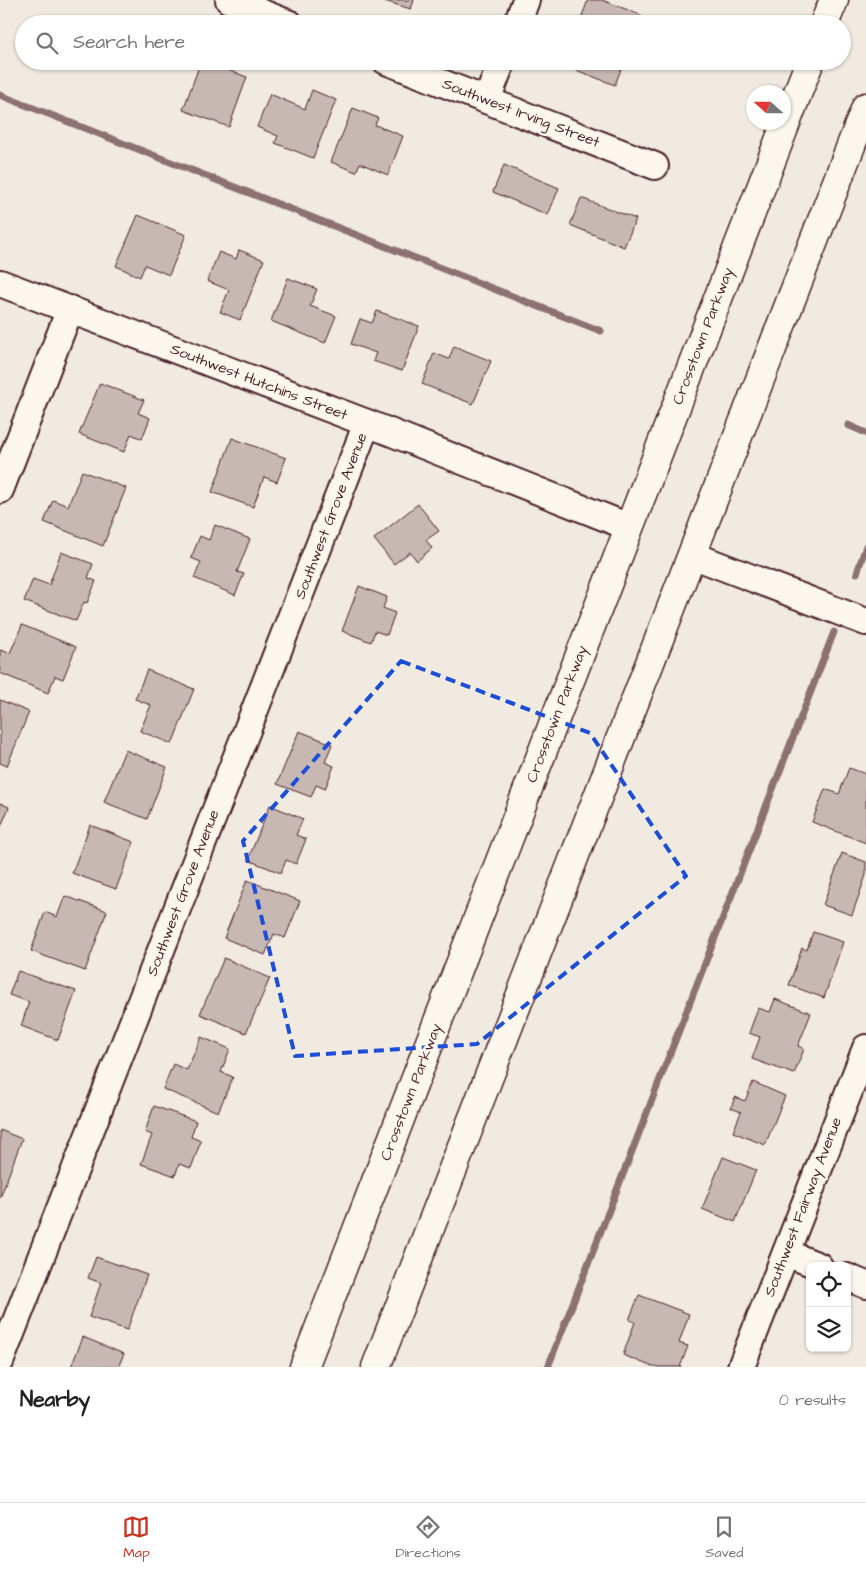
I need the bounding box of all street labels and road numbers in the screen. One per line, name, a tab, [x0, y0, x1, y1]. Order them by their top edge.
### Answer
street label: Southwest Irving Street	[439, 73, 603, 154]
street label: Crosstown Parkway	[667, 264, 740, 408]
street label: Southwest Hutchins Street	[167, 338, 351, 426]
street label: Southwest Grove Avenue	[290, 430, 372, 602]
street label: Crosstown Parkway	[521, 642, 594, 786]
street label: Southwest Grove Avenue	[142, 807, 224, 979]
street label: Crosstown Parkway	[375, 1020, 448, 1164]
street label: Southwest Fairway Avenue	[759, 1114, 848, 1300]

